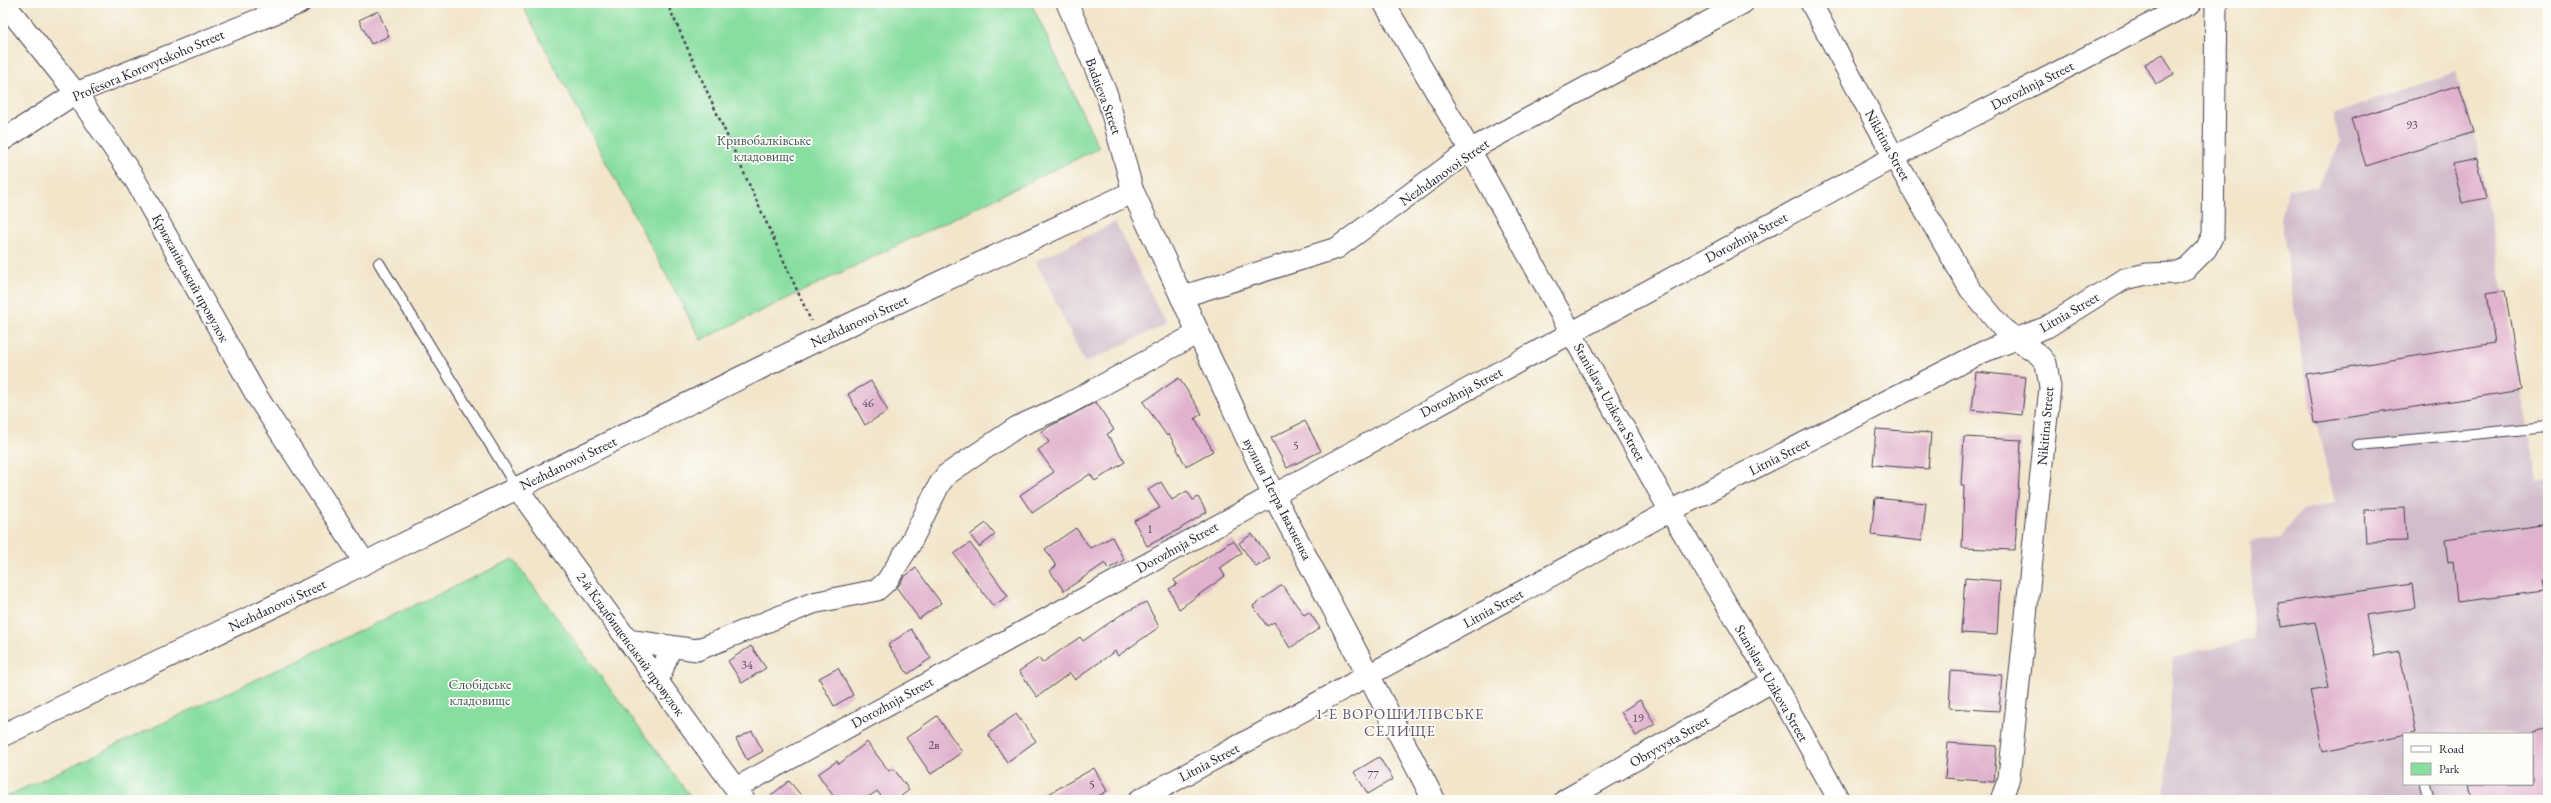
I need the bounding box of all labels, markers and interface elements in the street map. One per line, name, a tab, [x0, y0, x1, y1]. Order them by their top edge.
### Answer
street label: Profesora Korovytskoho Street	[69, 25, 227, 105]
street label: Badaieva Street	[1082, 55, 1126, 137]
street label: Dorozhnja Street	[1987, 56, 2077, 114]
street label: Nikitina Street	[1861, 106, 1915, 184]
house number: 93	[2406, 117, 2418, 133]
park label: Кривобалківське кладовище	[717, 131, 812, 165]
street label: Nezhdanovoi Street	[1396, 134, 1493, 210]
street label: Dorozhnja Street	[1702, 207, 1791, 266]
street label: Крижанівський провулок	[148, 211, 234, 346]
street label: Litnia Street	[2036, 287, 2103, 336]
street label: Nezhdanovoi Street	[807, 290, 911, 351]
street label: Stanislava Uzikova Street	[1570, 340, 1650, 465]
street label: Dorozhnja Street	[1417, 362, 1506, 421]
street label: Nikitina Street	[2033, 385, 2057, 466]
house number: 46	[862, 395, 874, 411]
street label: Nezhdanovoi Street	[517, 432, 620, 494]
street label: Litnia Street	[1746, 433, 1813, 479]
street label: вулиця Петра Івахненка	[1239, 435, 1317, 563]
house number: 5	[1293, 437, 1299, 453]
street label: Dorozhnja Street	[1133, 517, 1222, 577]
house number: 1	[1147, 521, 1153, 537]
street label: 2-й Кладбищенський провулок	[573, 569, 689, 720]
street label: Nezhdanovoi Street	[225, 574, 329, 635]
street label: Litnia Street	[1460, 584, 1527, 632]
street label: Stanislava Uzikova Street	[1731, 621, 1813, 745]
house number: 34	[741, 657, 753, 673]
street label: Dorozhnja Street	[848, 672, 937, 732]
park label: Слобідське кладовище	[449, 675, 512, 709]
district label: 1-Е ВОРОШИЛІВСЬКЕ СЕЛИЩЕ	[1315, 704, 1485, 740]
house number: 19	[1632, 710, 1644, 726]
street label: Obryvysta Street	[1626, 711, 1713, 771]
legend	[2403, 733, 2533, 785]
house number: 2в	[929, 737, 939, 753]
street label: Litnia Street	[1176, 738, 1243, 785]
text: Road	[2439, 741, 2465, 757]
text: Park	[2439, 761, 2460, 777]
house number: 77	[1367, 767, 1379, 783]
house number: 5	[1089, 776, 1095, 792]

